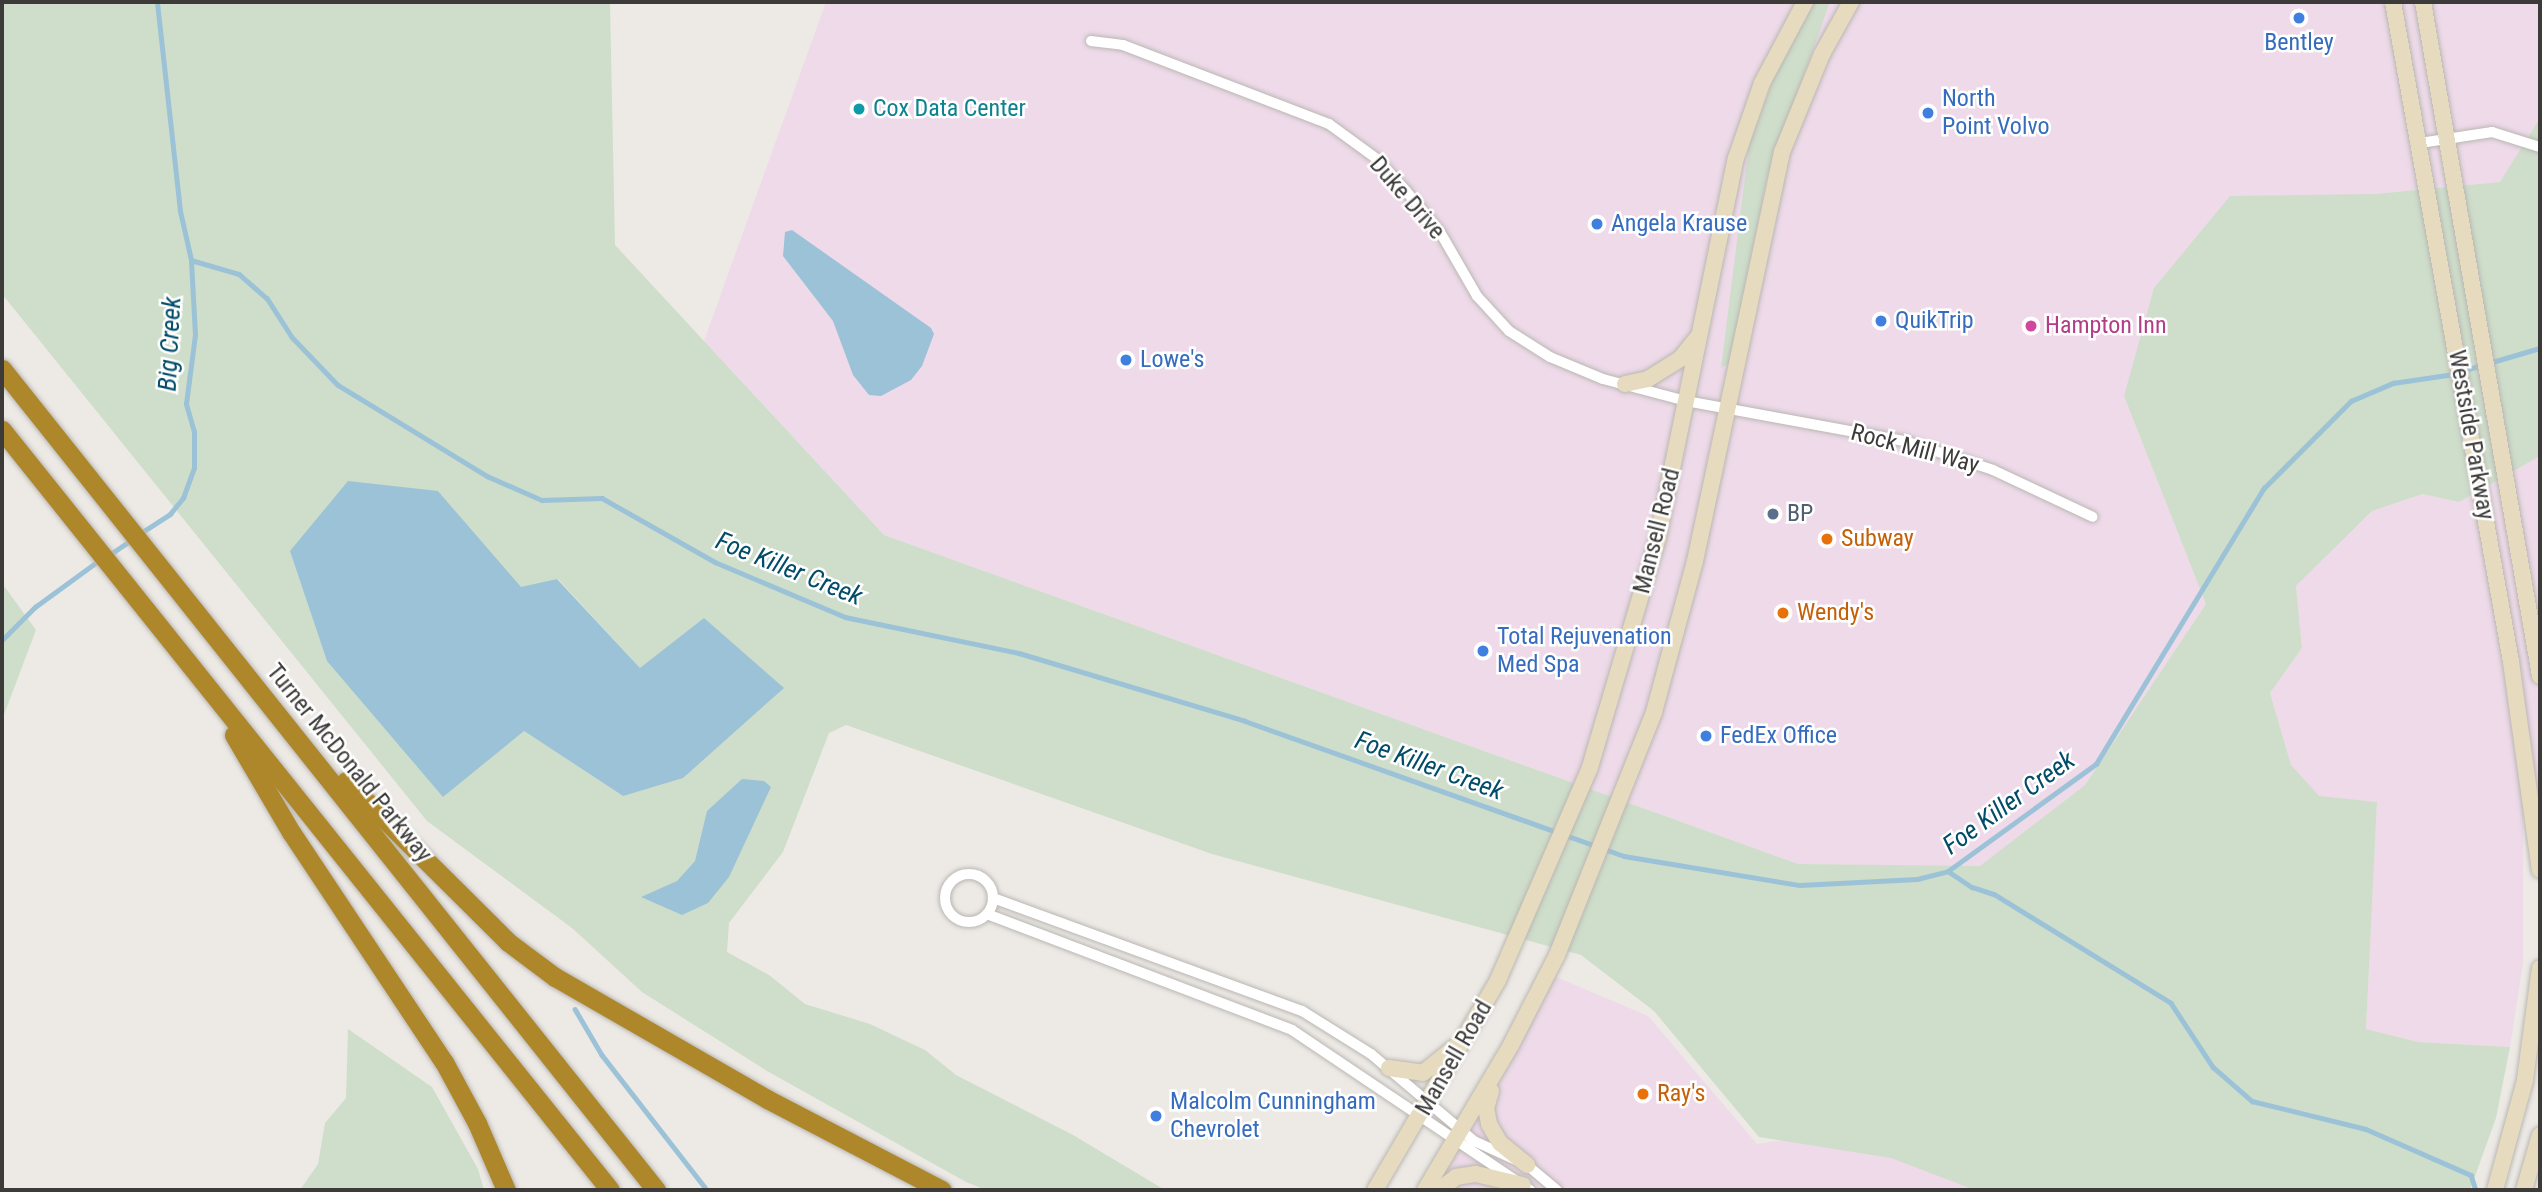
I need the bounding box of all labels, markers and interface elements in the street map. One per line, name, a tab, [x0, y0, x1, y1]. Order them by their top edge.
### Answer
marker: Bentley	[2291, 10, 2307, 26]
place label: Bentley	[2264, 29, 2334, 57]
place label: North Point Volvo	[1942, 85, 2050, 141]
place label: Cox Data Center	[873, 95, 1026, 123]
marker: Cox Data Center	[851, 101, 867, 117]
marker: North Point Volvo	[1920, 105, 1936, 121]
street label: Duke Drive	[1363, 151, 1451, 245]
place label: Angela Krause	[1611, 210, 1747, 238]
marker: Angela Krause	[1589, 216, 1605, 232]
water label: Big Creek	[152, 296, 188, 392]
place label: QuikTrip	[1895, 307, 1974, 335]
place label: Hampton Inn	[2045, 312, 2167, 340]
marker: QuikTrip	[1873, 313, 1889, 329]
marker: Hampton Inn	[2023, 318, 2039, 334]
place label: Lowe's	[1140, 346, 1204, 374]
street label: Westside Parkway	[2442, 348, 2500, 522]
marker: Lowe's	[1118, 352, 1134, 368]
street label: Rock Mill Way	[1848, 418, 1982, 480]
street label: Mansell Road	[1628, 465, 1686, 597]
place label: BP	[1787, 500, 1813, 528]
marker: BP	[1765, 506, 1781, 522]
water label: Foe Killer Creek	[711, 525, 867, 613]
place label: Subway	[1841, 525, 1914, 553]
marker: Subway	[1819, 531, 1835, 547]
place label: Wendy's	[1797, 599, 1874, 627]
marker: Wendy's	[1775, 605, 1791, 621]
place label: Total Rejuvenation Med Spa	[1497, 623, 1672, 679]
marker: Total Rejuvenation Med Spa	[1475, 643, 1491, 659]
street label: Turner McDonald Parkway	[260, 658, 438, 868]
place label: FedEx Office	[1720, 722, 1837, 750]
water label: Foe Killer Creek	[1351, 725, 1507, 807]
marker: FedEx Office	[1698, 728, 1714, 744]
water label: Foe Killer Creek	[1937, 745, 2081, 861]
street label: Mansell Road	[1409, 995, 1499, 1121]
place label: Ray's	[1657, 1080, 1705, 1108]
marker: Ray's	[1635, 1086, 1651, 1102]
place label: Malcolm Cunningham Chevrolet	[1170, 1088, 1376, 1144]
marker: Malcolm Cunningham Chevrolet	[1148, 1108, 1164, 1124]

